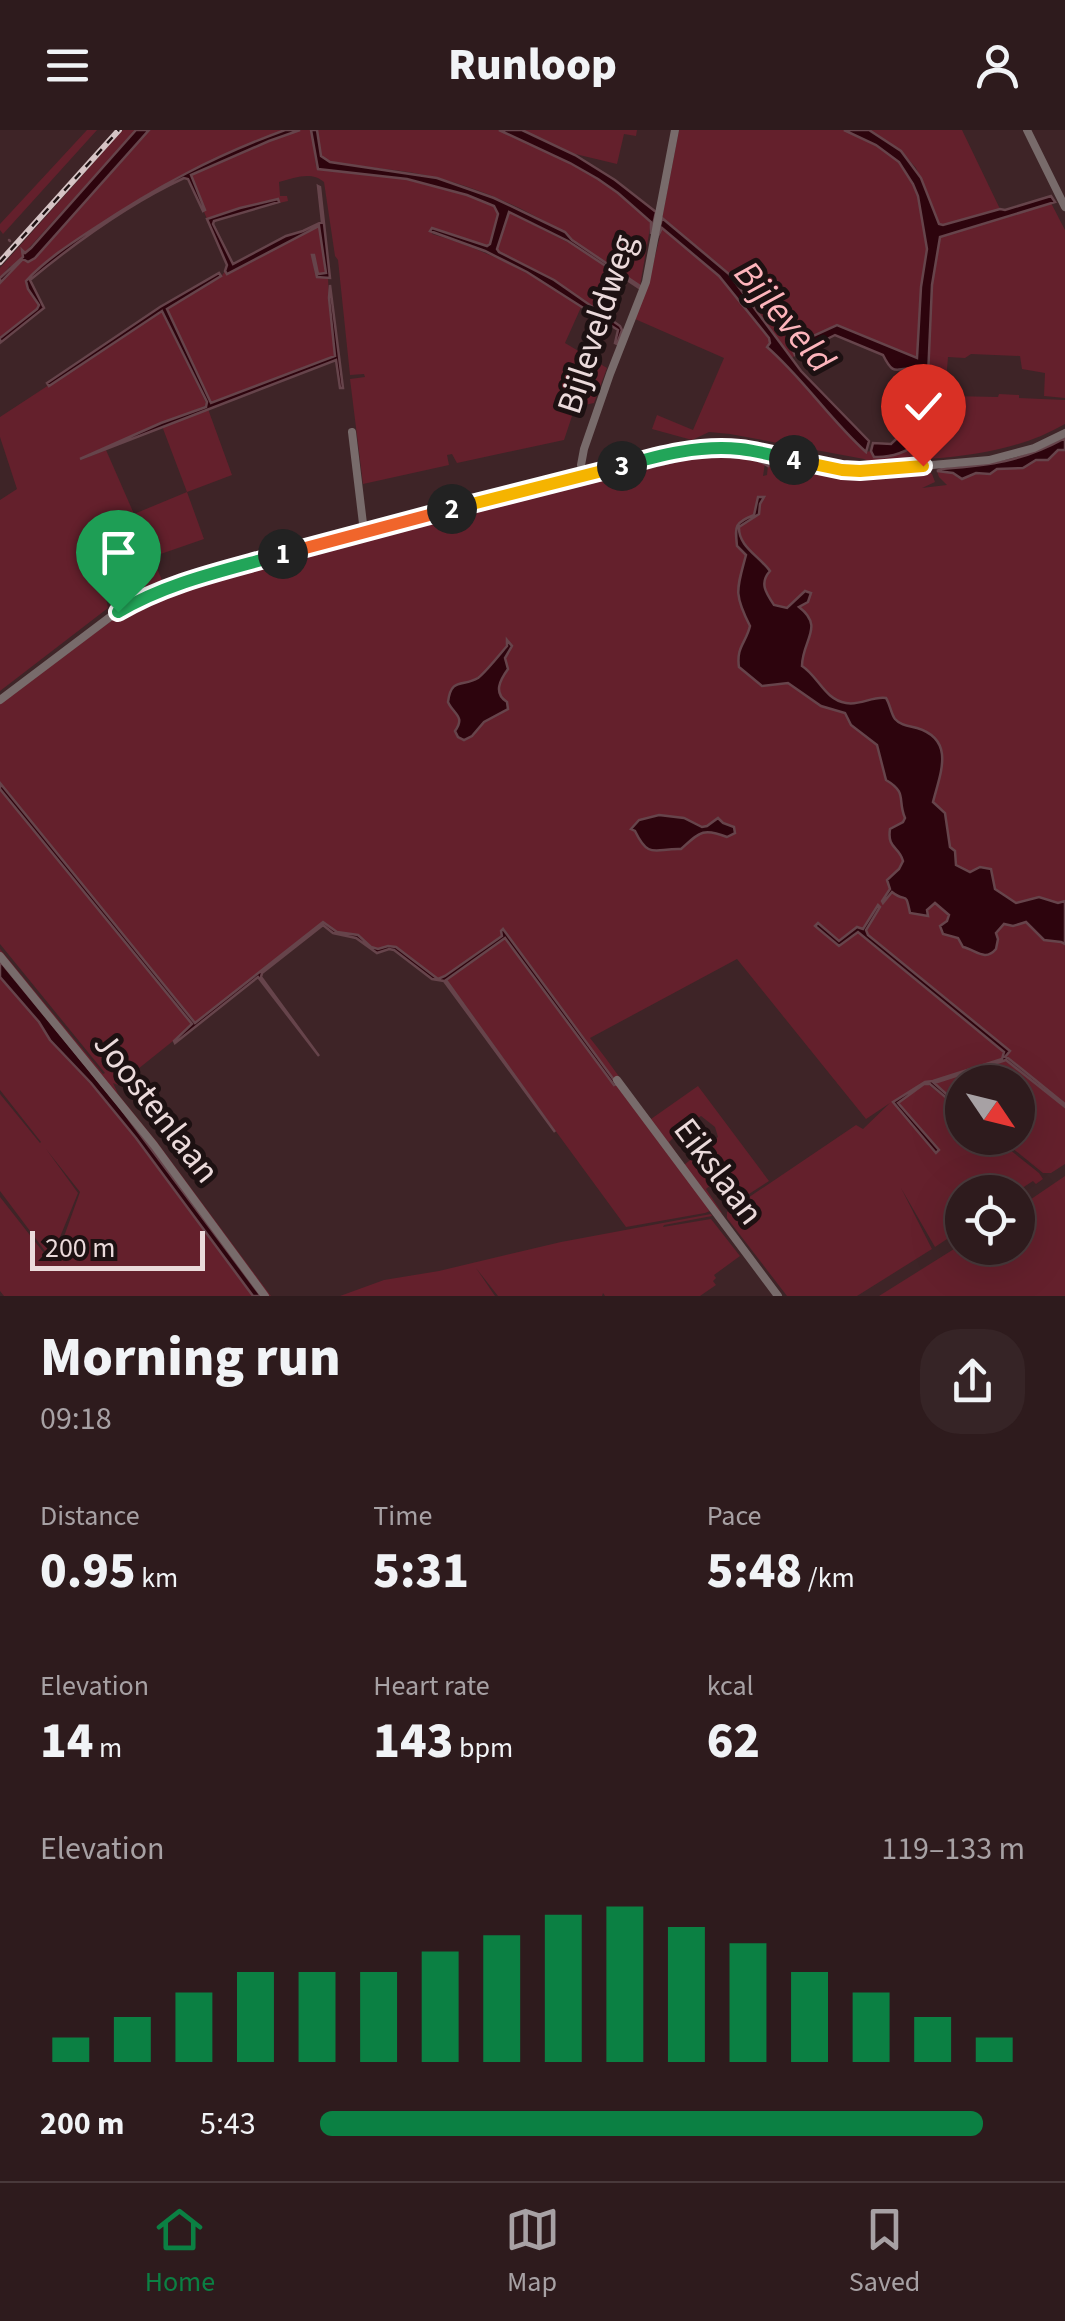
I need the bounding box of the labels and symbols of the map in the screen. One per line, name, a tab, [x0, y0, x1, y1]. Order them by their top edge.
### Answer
street label: Bijleveldweg	[544, 228, 650, 420]
water label: Bijleveld	[721, 249, 848, 385]
pin	[881, 364, 966, 467]
pin: 4	[769, 435, 819, 485]
pin: 3	[597, 441, 647, 491]
pin: 2	[427, 484, 477, 534]
pin	[76, 510, 161, 613]
pin: 1	[258, 529, 308, 579]
street label: Joostenlaan	[81, 1021, 231, 1194]
north arrow	[945, 1065, 1035, 1155]
street label: Eikslaan	[661, 1108, 775, 1236]
scale bar	[30, 1226, 205, 1270]

